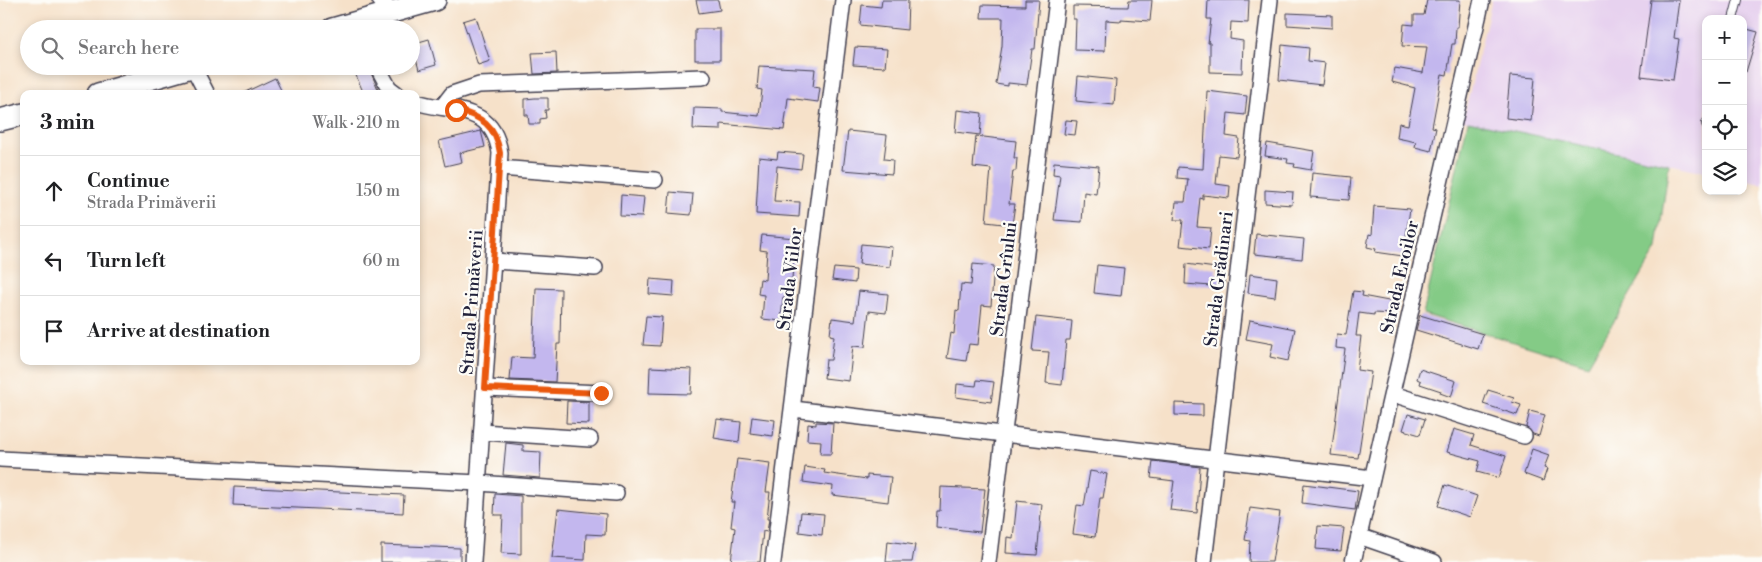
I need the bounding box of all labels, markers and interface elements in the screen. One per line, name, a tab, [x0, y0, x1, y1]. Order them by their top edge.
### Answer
map controls	[1702, 15, 1747, 195]
button: +	[1702, 15, 1747, 60]
search box	[20, 20, 420, 75]
icon: search	[38, 34, 66, 62]
text: Search here	[78, 36, 179, 60]
button: −	[1702, 60, 1747, 105]
route start	[445, 99, 468, 122]
button: locate	[1702, 105, 1747, 150]
text: 3 min	[40, 110, 95, 136]
text: Walk · 210 m	[312, 113, 400, 133]
button: layers	[1702, 150, 1747, 195]
text: Continue	[87, 169, 170, 193]
icon: ahead	[40, 177, 68, 205]
text: 150 m	[356, 181, 400, 201]
text: Strada Primăverii	[87, 193, 216, 213]
street label: Strada Grădinari	[1199, 210, 1239, 348]
street label: Strada Eroilor	[1376, 218, 1424, 336]
street label: Strada Grîului	[986, 220, 1022, 338]
street label: Strada Viilor	[772, 226, 808, 332]
street label: Strada Primăverii	[455, 229, 489, 375]
icon: left	[40, 247, 68, 275]
text: Turn left	[87, 249, 166, 273]
text: 60 m	[362, 251, 400, 271]
icon: arrive	[40, 317, 68, 345]
text: Arrive at destination	[87, 319, 270, 343]
route end	[590, 382, 613, 405]

